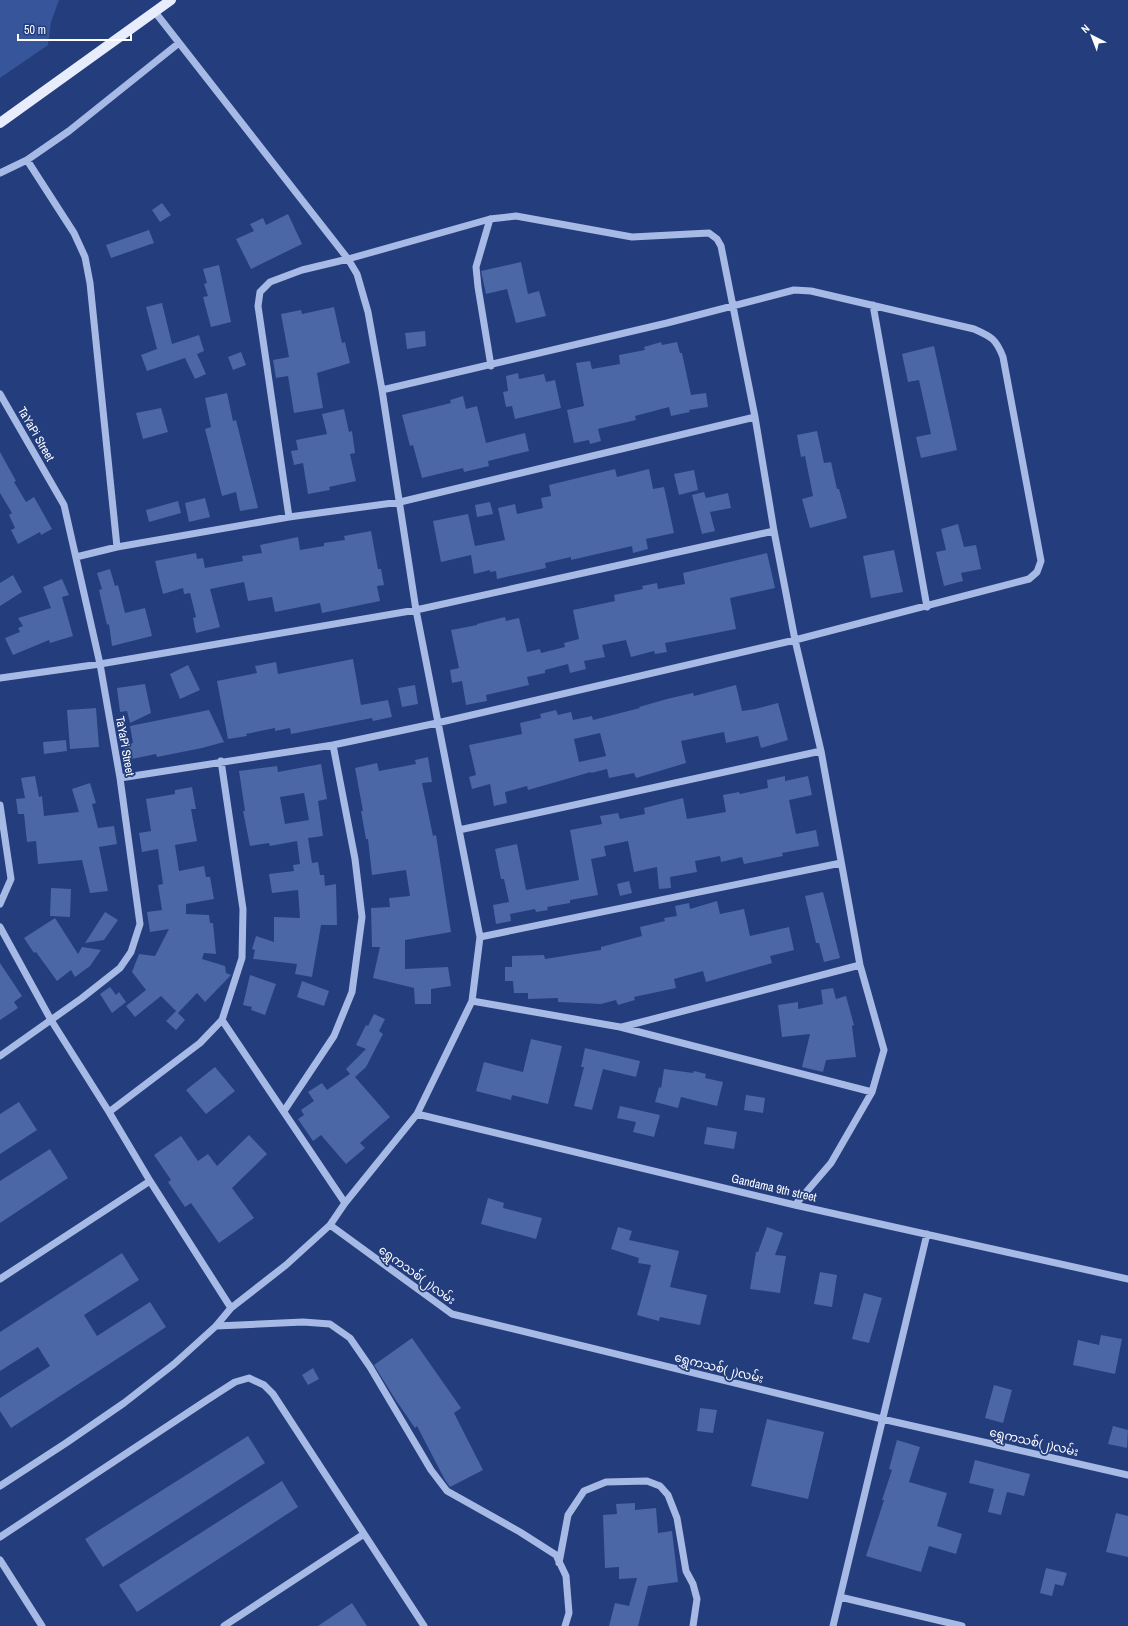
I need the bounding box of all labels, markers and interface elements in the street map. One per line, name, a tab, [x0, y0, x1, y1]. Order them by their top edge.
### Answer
scale bar	[18, 16, 131, 42]
north arrow	[1072, 16, 1112, 56]
text: N	[1078, 21, 1092, 36]
text: 50 m	[24, 22, 46, 38]
street label: TaYaPi Street	[14, 404, 58, 464]
street label: TaYaPi Street	[112, 715, 138, 777]
street label: Gandama 9th street	[730, 1170, 818, 1206]
street label: ရွှေကသစ်(၂)လမ်း	[374, 1241, 459, 1310]
street label: ရွှေကသစ်(၂)လမ်း	[672, 1348, 765, 1389]
street label: ရွှေကသစ်(၂)လမ်း	[987, 1423, 1080, 1462]

